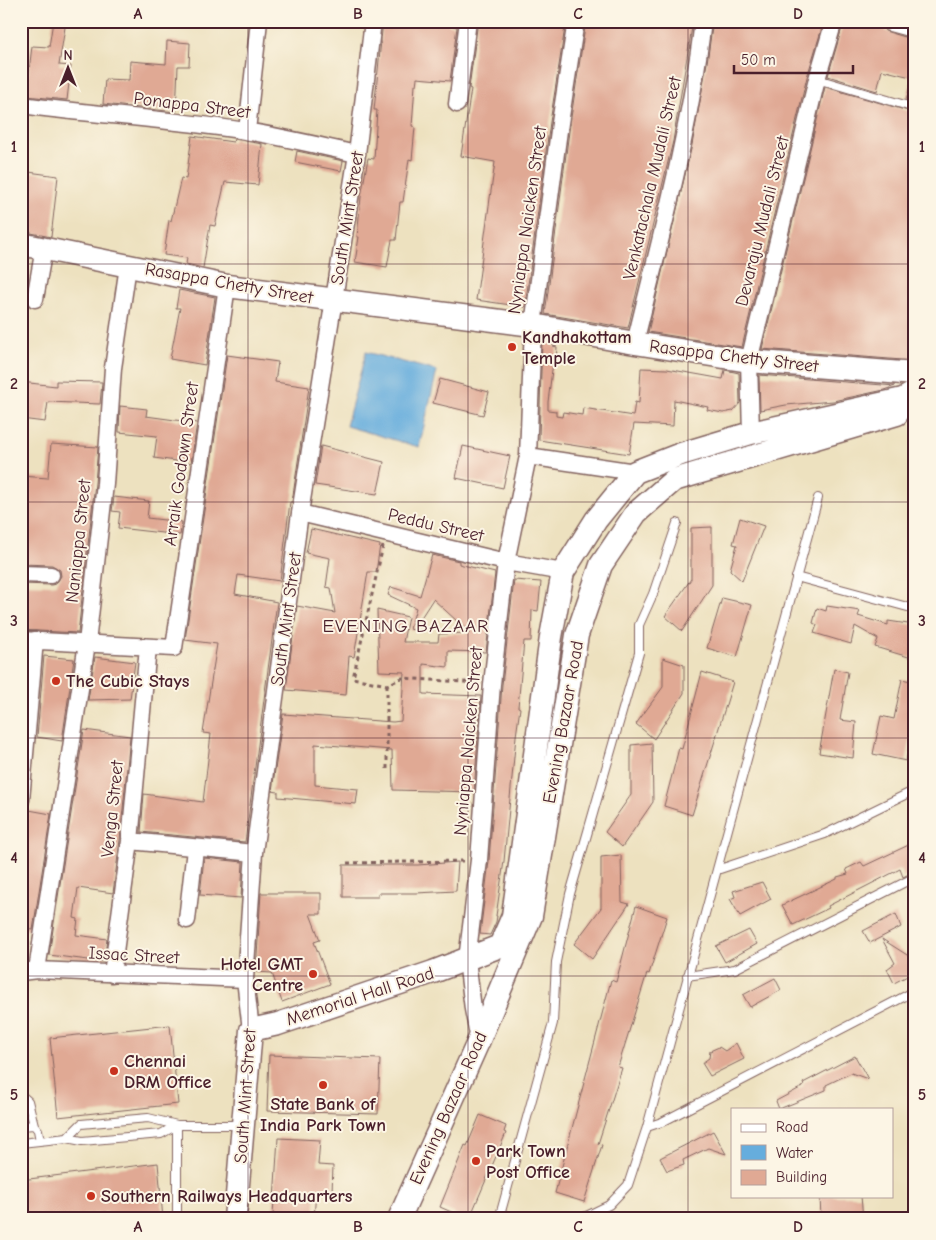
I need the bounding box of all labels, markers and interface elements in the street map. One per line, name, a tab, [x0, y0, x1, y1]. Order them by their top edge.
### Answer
text: A	[134, 5, 143, 23]
text: B	[353, 5, 363, 23]
text: C	[573, 5, 583, 23]
text: D	[793, 5, 803, 23]
north arrow	[42, 42, 92, 92]
scale bar	[734, 42, 852, 74]
text: N	[63, 47, 73, 64]
text: 50 m	[741, 51, 776, 69]
street label: Venkatachala Mudali Street	[619, 74, 686, 282]
street label: Ponappa Street	[132, 88, 252, 123]
street label: Nyniappa Naicken Street	[504, 124, 551, 316]
street label: Devaraju Mudali Street	[731, 133, 794, 308]
text: 1	[11, 138, 17, 156]
text: 1	[919, 138, 925, 156]
street label: South Mint Street	[327, 149, 369, 286]
street label: Rasappa Chetty Street	[143, 258, 315, 309]
place label: Kandhakottam Temple	[522, 327, 632, 369]
street label: Rasappa Chetty Street	[648, 336, 820, 377]
marker: Kandhakottam Temple	[506, 341, 518, 353]
text: 2	[10, 375, 18, 393]
text: 2	[918, 375, 926, 393]
street label: Arraik Godown Street	[160, 380, 204, 548]
street label: Naniappa Street	[62, 477, 96, 604]
street label: Peddu Street	[386, 504, 487, 547]
street label: South Mint Street	[267, 550, 306, 687]
text: 3	[10, 612, 18, 630]
text: 3	[918, 612, 926, 630]
district label: EVENING BAZAAR	[323, 615, 489, 637]
street label: Evening Bazaar Road	[539, 639, 588, 805]
street label: Nyniappa Naicken Street	[450, 645, 487, 837]
place label: The Cubic Stays	[66, 671, 190, 692]
marker: The Cubic Stays	[50, 675, 62, 687]
street label: Venga Street	[97, 759, 128, 859]
text: 4	[10, 849, 18, 867]
text: 4	[918, 849, 926, 867]
street label: Issac Street	[88, 943, 181, 968]
place label: Hotel GMT Centre	[220, 954, 304, 996]
street label: Memorial Hall Road	[284, 963, 437, 1030]
marker: Hotel GMT Centre	[307, 968, 319, 980]
street label: South Mint Street	[230, 1027, 261, 1164]
street label: Evening Bazaar Road	[405, 1029, 492, 1188]
place label: Chennai DRM Office	[124, 1051, 211, 1093]
marker: Chennai DRM Office	[108, 1065, 120, 1077]
marker: State Bank of India Park Town	[317, 1079, 329, 1091]
text: 5	[10, 1086, 18, 1104]
text: 5	[918, 1086, 926, 1104]
place label: State Bank of India Park Town	[260, 1094, 386, 1136]
legend	[731, 1108, 894, 1198]
text: Road	[776, 1118, 808, 1136]
place label: Park Town Post Office	[486, 1141, 570, 1183]
text: Water	[776, 1144, 813, 1162]
marker: Park Town Post Office	[470, 1155, 482, 1167]
text: Building	[776, 1168, 827, 1186]
place label: Southern Railways Headquarters	[101, 1186, 353, 1207]
marker: Southern Railways Headquarters	[85, 1190, 97, 1202]
text: A	[134, 1218, 143, 1236]
text: B	[353, 1218, 363, 1236]
text: C	[573, 1218, 583, 1236]
text: D	[793, 1218, 803, 1236]

